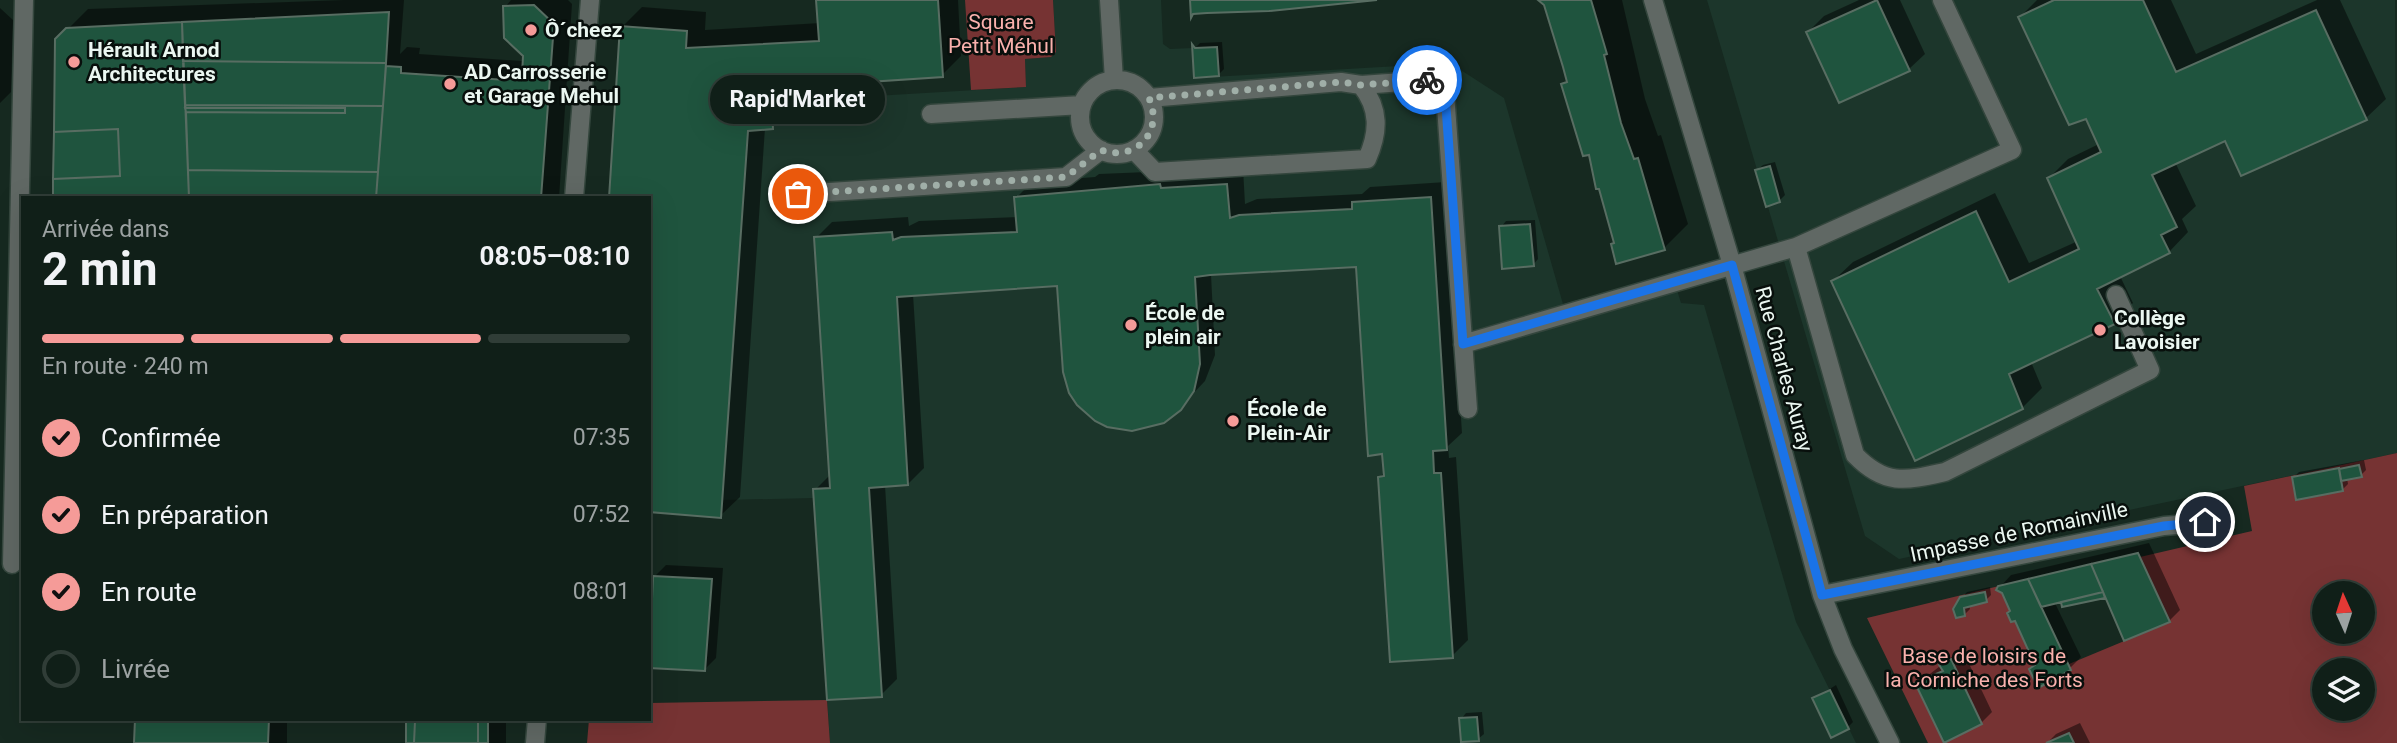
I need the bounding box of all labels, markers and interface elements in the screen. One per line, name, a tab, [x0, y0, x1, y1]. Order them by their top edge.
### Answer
park label: Square Petit Méhul	[948, 10, 1054, 58]
place label: Ô´cheez	[545, 18, 622, 42]
marker: Ô´cheez	[523, 22, 539, 38]
place label: Hérault Arnod Architectures	[88, 38, 220, 86]
courier	[1392, 45, 1462, 115]
marker: Hérault Arnod Architectures	[66, 54, 82, 70]
place label: AD Carrosserie et Garage Mehul	[464, 60, 619, 108]
icon: bike	[1408, 61, 1446, 99]
callout: Rapid'Market	[710, 75, 886, 124]
marker: AD Carrosserie et Garage Mehul	[442, 76, 458, 92]
text: Rapid'Market	[730, 86, 865, 113]
pin	[768, 164, 828, 224]
icon: bag	[779, 175, 817, 213]
text: Arrivée dans	[42, 216, 169, 243]
text: 08:05–08:10	[480, 241, 630, 271]
text: 2 min	[42, 242, 158, 296]
street label: Rue Charles Auray	[1750, 284, 1818, 454]
place label: École de plein air	[1145, 301, 1225, 349]
place label: Collège Lavoisier	[2114, 306, 2200, 354]
marker: École de plein air	[1123, 317, 1139, 333]
marker: Collège Lavoisier	[2092, 322, 2108, 338]
text: En route · 240 m	[42, 353, 209, 380]
place label: École de Plein-Air	[1247, 397, 1331, 445]
marker: École de Plein-Air	[1225, 413, 1241, 429]
icon: check	[42, 419, 80, 457]
text: Confirmée	[101, 423, 221, 453]
text: 07:35	[573, 424, 630, 451]
pin	[2175, 492, 2235, 552]
icon: check	[42, 496, 80, 534]
street label: Impasse de Romainville	[1908, 497, 2130, 567]
text: En préparation	[101, 500, 269, 530]
text: 07:52	[573, 501, 630, 528]
icon: home	[2186, 503, 2224, 541]
icon: check	[42, 573, 80, 611]
text: En route	[101, 577, 197, 607]
text: 08:01	[573, 578, 630, 605]
north arrow	[2312, 581, 2375, 644]
map controls	[2312, 581, 2375, 721]
park label: Base de loisirs de la Corniche des Forts	[1885, 644, 2083, 692]
text: Livrée	[101, 654, 170, 684]
button: layers	[2312, 658, 2375, 721]

